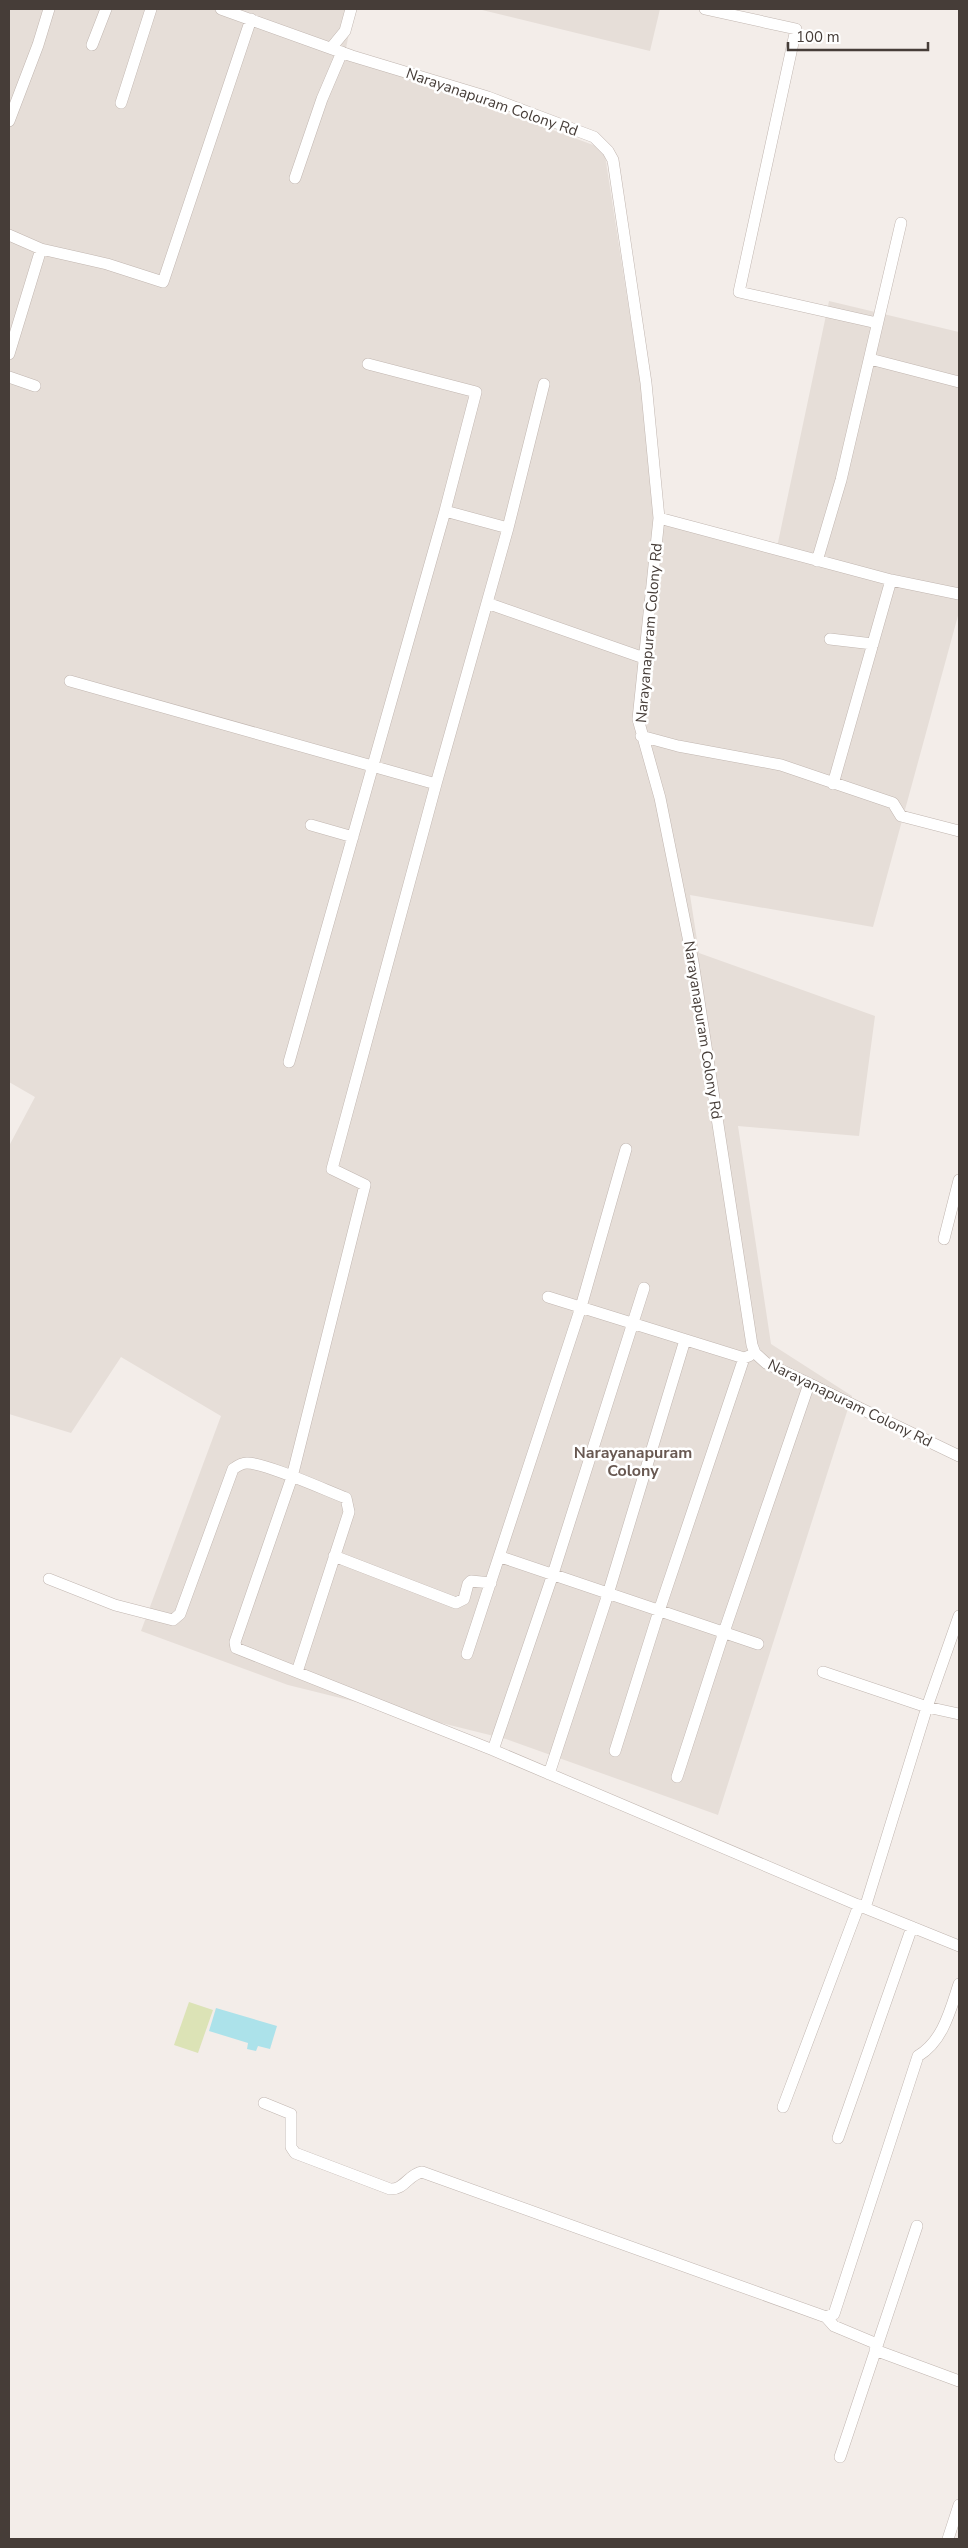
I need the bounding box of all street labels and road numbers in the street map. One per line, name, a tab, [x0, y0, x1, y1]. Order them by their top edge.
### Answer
street label: Narayanapuram Colony Rd	[403, 63, 581, 141]
street label: Narayanapuram Colony Rd	[631, 542, 667, 724]
street label: Narayanapuram Colony Rd	[679, 939, 727, 1121]
street label: Narayanapuram Colony Rd	[764, 1354, 936, 1452]

